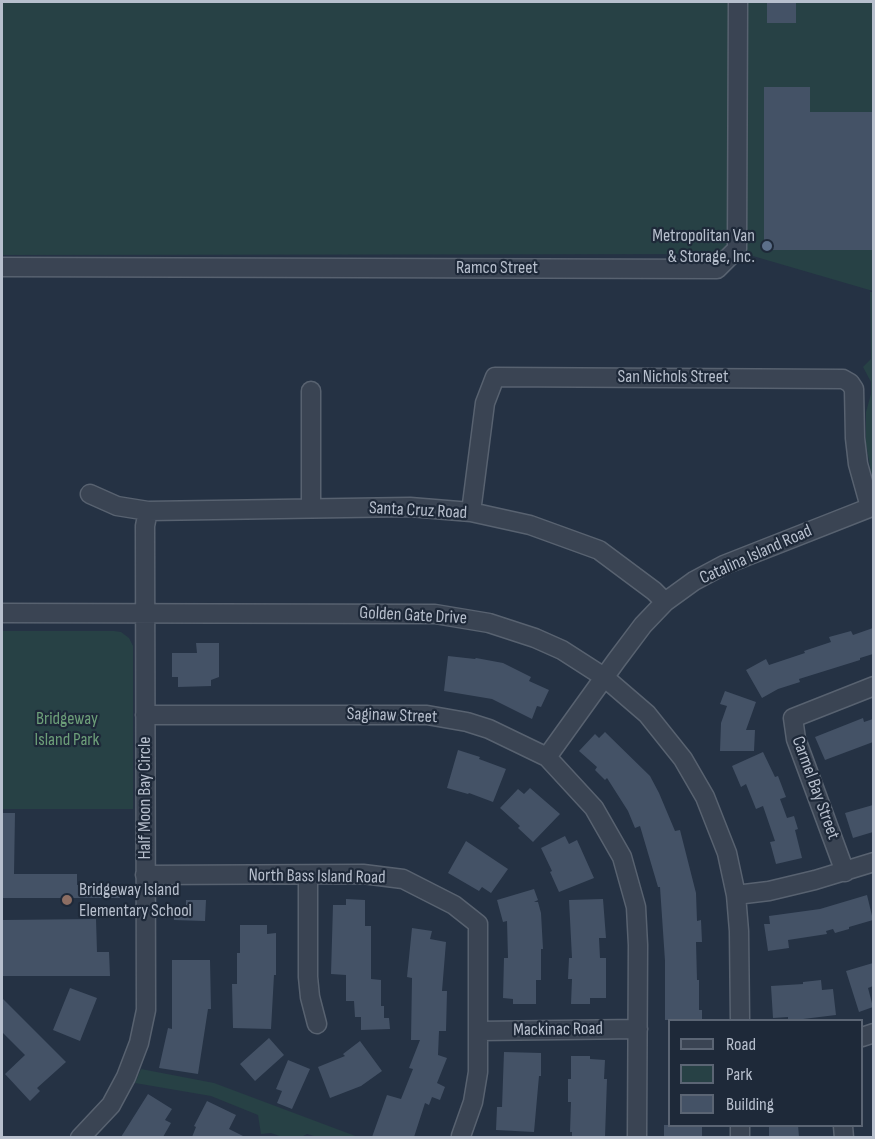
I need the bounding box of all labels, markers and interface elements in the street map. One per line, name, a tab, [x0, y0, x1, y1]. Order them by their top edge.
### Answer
place label: Metropolitan Van & Storage, Inc.	[652, 225, 755, 268]
marker: Metropolitan Van & Storage, Inc.	[760, 239, 774, 253]
street label: Ramco Street	[456, 257, 538, 279]
street label: San Nichols Street	[618, 366, 728, 388]
street label: Santa Cruz Road	[368, 498, 468, 524]
street label: Catalina Island Road	[696, 521, 816, 589]
street label: Golden Gate Drive	[359, 602, 467, 630]
street label: Saginaw Street	[346, 704, 438, 728]
park label: Bridgeway Island Park	[35, 708, 99, 750]
street label: Carmel Bay Street	[786, 733, 844, 843]
street label: Half Moon Bay Circle	[134, 736, 156, 860]
street label: North Bass Island Road	[248, 865, 386, 889]
place label: Bridgeway Island Elementary School	[79, 879, 192, 922]
marker: Bridgeway Island Elementary School	[60, 893, 74, 907]
street label: Mackinac Road	[513, 1018, 603, 1042]
legend	[668, 1019, 863, 1127]
text: Road	[726, 1034, 756, 1055]
text: Park	[726, 1064, 752, 1085]
text: Building	[726, 1094, 774, 1115]

